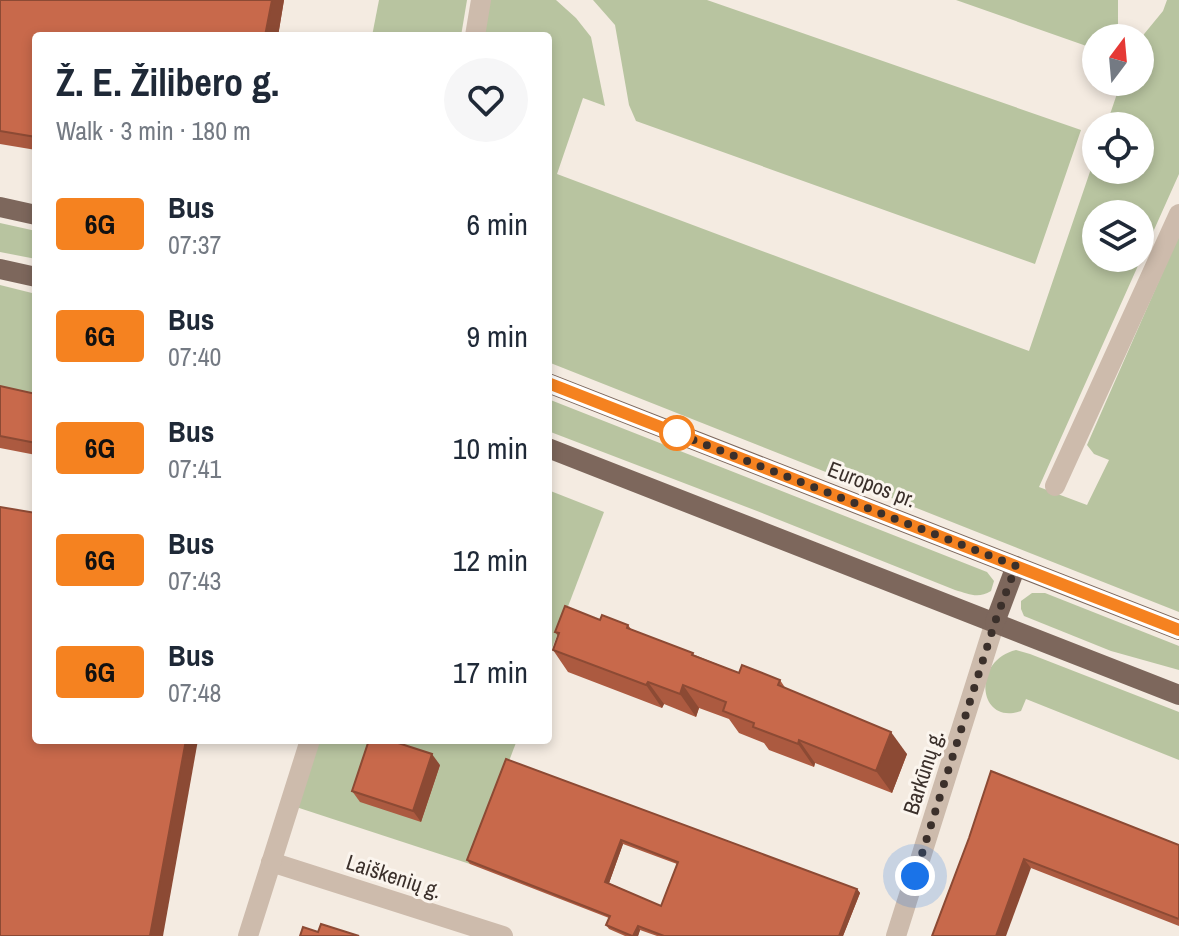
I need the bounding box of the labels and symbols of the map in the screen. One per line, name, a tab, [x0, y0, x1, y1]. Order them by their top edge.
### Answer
north arrow	[1082, 24, 1154, 96]
unlabelled marker	[660, 416, 694, 450]
street label: Europos pr.	[824, 453, 920, 515]
street label: Barkūnų g.	[895, 726, 951, 818]
street label: Laiškenių g.	[343, 847, 445, 905]
your location	[895, 856, 935, 896]

